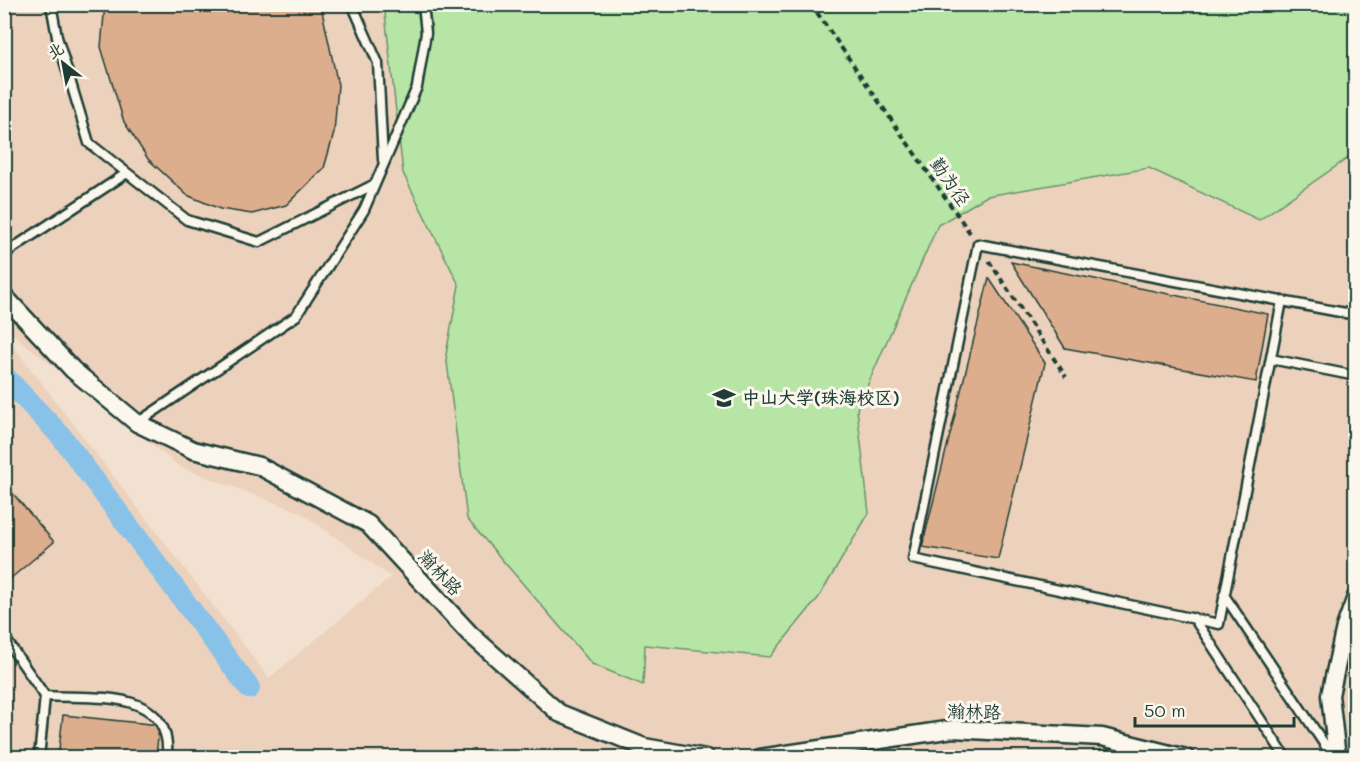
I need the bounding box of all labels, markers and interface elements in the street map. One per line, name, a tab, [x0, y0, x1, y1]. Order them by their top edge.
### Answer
north arrow	[33, 33, 93, 93]
text: 北	[43, 37, 67, 63]
street label: 勤为径	[926, 152, 976, 210]
school or university icon: 中山大学(珠海校区)	[711, 385, 737, 411]
place label: 中山大学(珠海校区)	[742, 385, 900, 409]
street label: 瀚林路	[414, 544, 468, 600]
scale bar	[1135, 690, 1294, 728]
text: 50 m	[1144, 698, 1186, 722]
street label: 瀚林路	[947, 699, 1001, 723]

